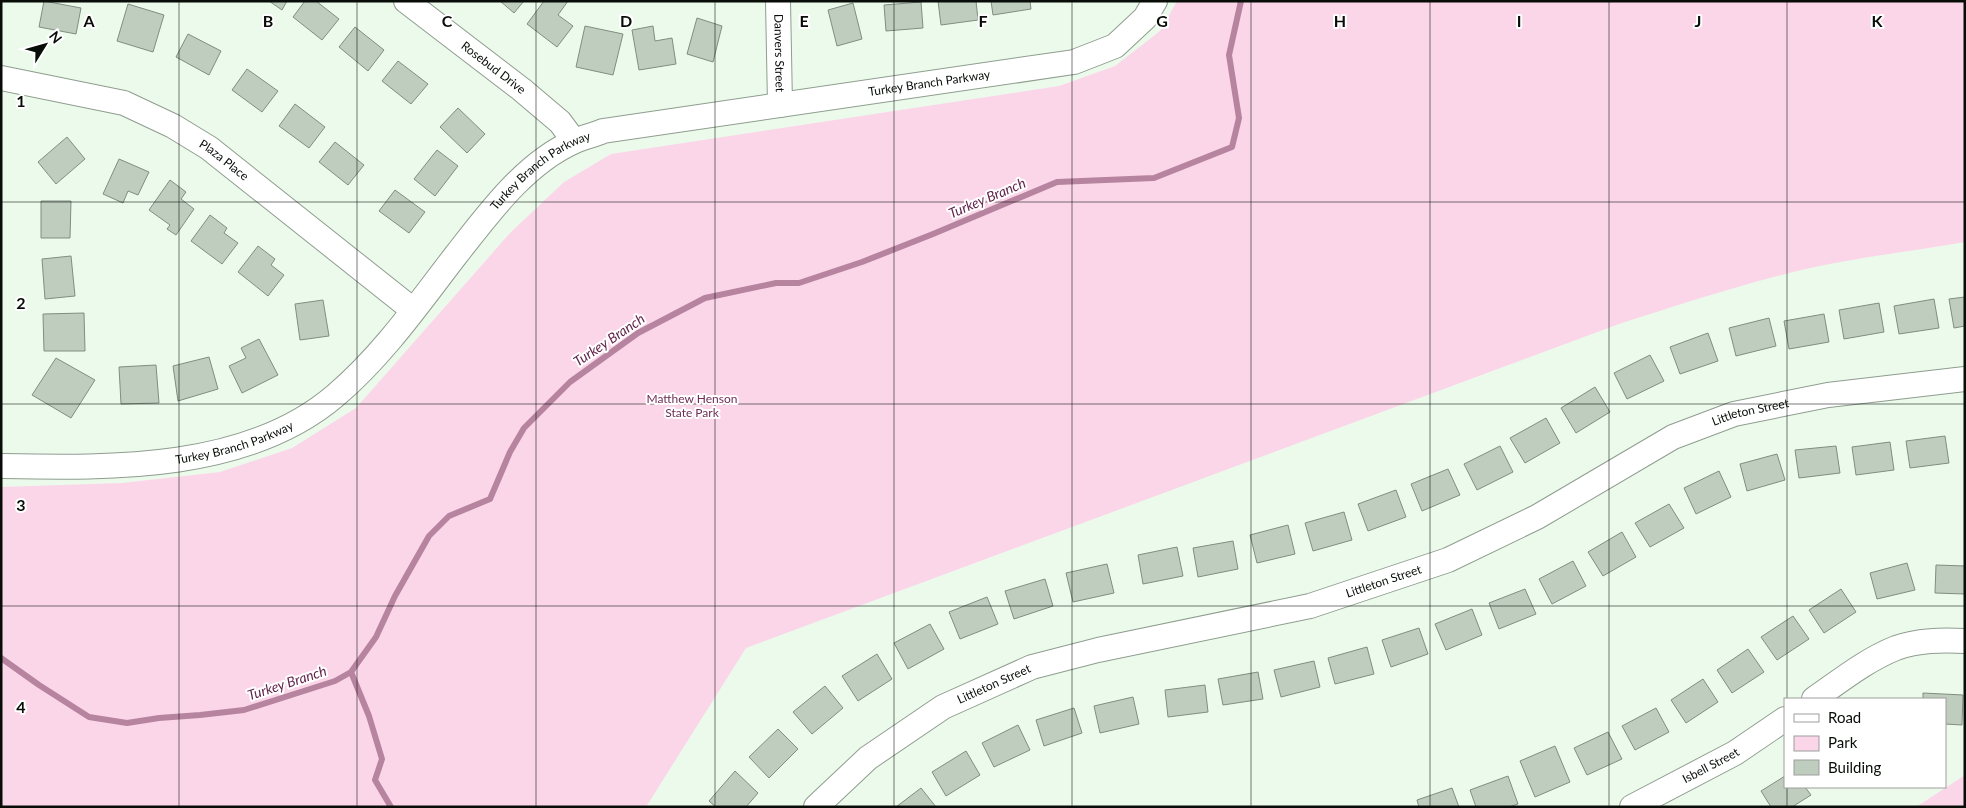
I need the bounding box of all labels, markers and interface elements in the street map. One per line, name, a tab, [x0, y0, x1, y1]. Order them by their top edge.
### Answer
text: A	[82, 11, 95, 30]
text: B	[263, 11, 273, 30]
text: C	[442, 11, 453, 30]
text: D	[620, 11, 632, 30]
text: E	[799, 11, 809, 30]
text: F	[978, 11, 988, 30]
text: G	[1156, 11, 1168, 30]
text: H	[1334, 11, 1346, 30]
text: I	[1517, 11, 1521, 30]
text: J	[1695, 11, 1701, 30]
text: K	[1872, 11, 1884, 30]
street label: Danvers Street	[771, 14, 788, 93]
north arrow	[20, 20, 70, 70]
text: N	[46, 27, 66, 46]
street label: Rosebud Drive	[458, 38, 529, 97]
street label: Turkey Branch Parkway	[867, 66, 992, 99]
text: 1	[16, 91, 26, 110]
street label: Turkey Branch Parkway	[487, 128, 593, 213]
street label: Plaza Place	[197, 136, 252, 184]
water label: Turkey Branch	[946, 174, 1028, 221]
text: 2	[16, 293, 26, 312]
water label: Turkey Branch	[570, 310, 648, 370]
park label: Matthew Henson State Park	[647, 391, 737, 420]
street label: Littleton Street	[1710, 395, 1791, 429]
street label: Turkey Branch Parkway	[174, 417, 296, 467]
text: 3	[16, 495, 26, 514]
street label: Littleton Street	[1344, 561, 1424, 601]
street label: Littleton Street	[955, 660, 1033, 707]
water label: Turkey Branch	[245, 662, 329, 703]
text: 4	[16, 697, 26, 716]
legend	[1784, 698, 1946, 788]
text: Road	[1828, 708, 1861, 726]
text: Park	[1828, 733, 1858, 751]
street label: Isbell Street	[1680, 744, 1743, 786]
text: Building	[1828, 758, 1881, 776]

